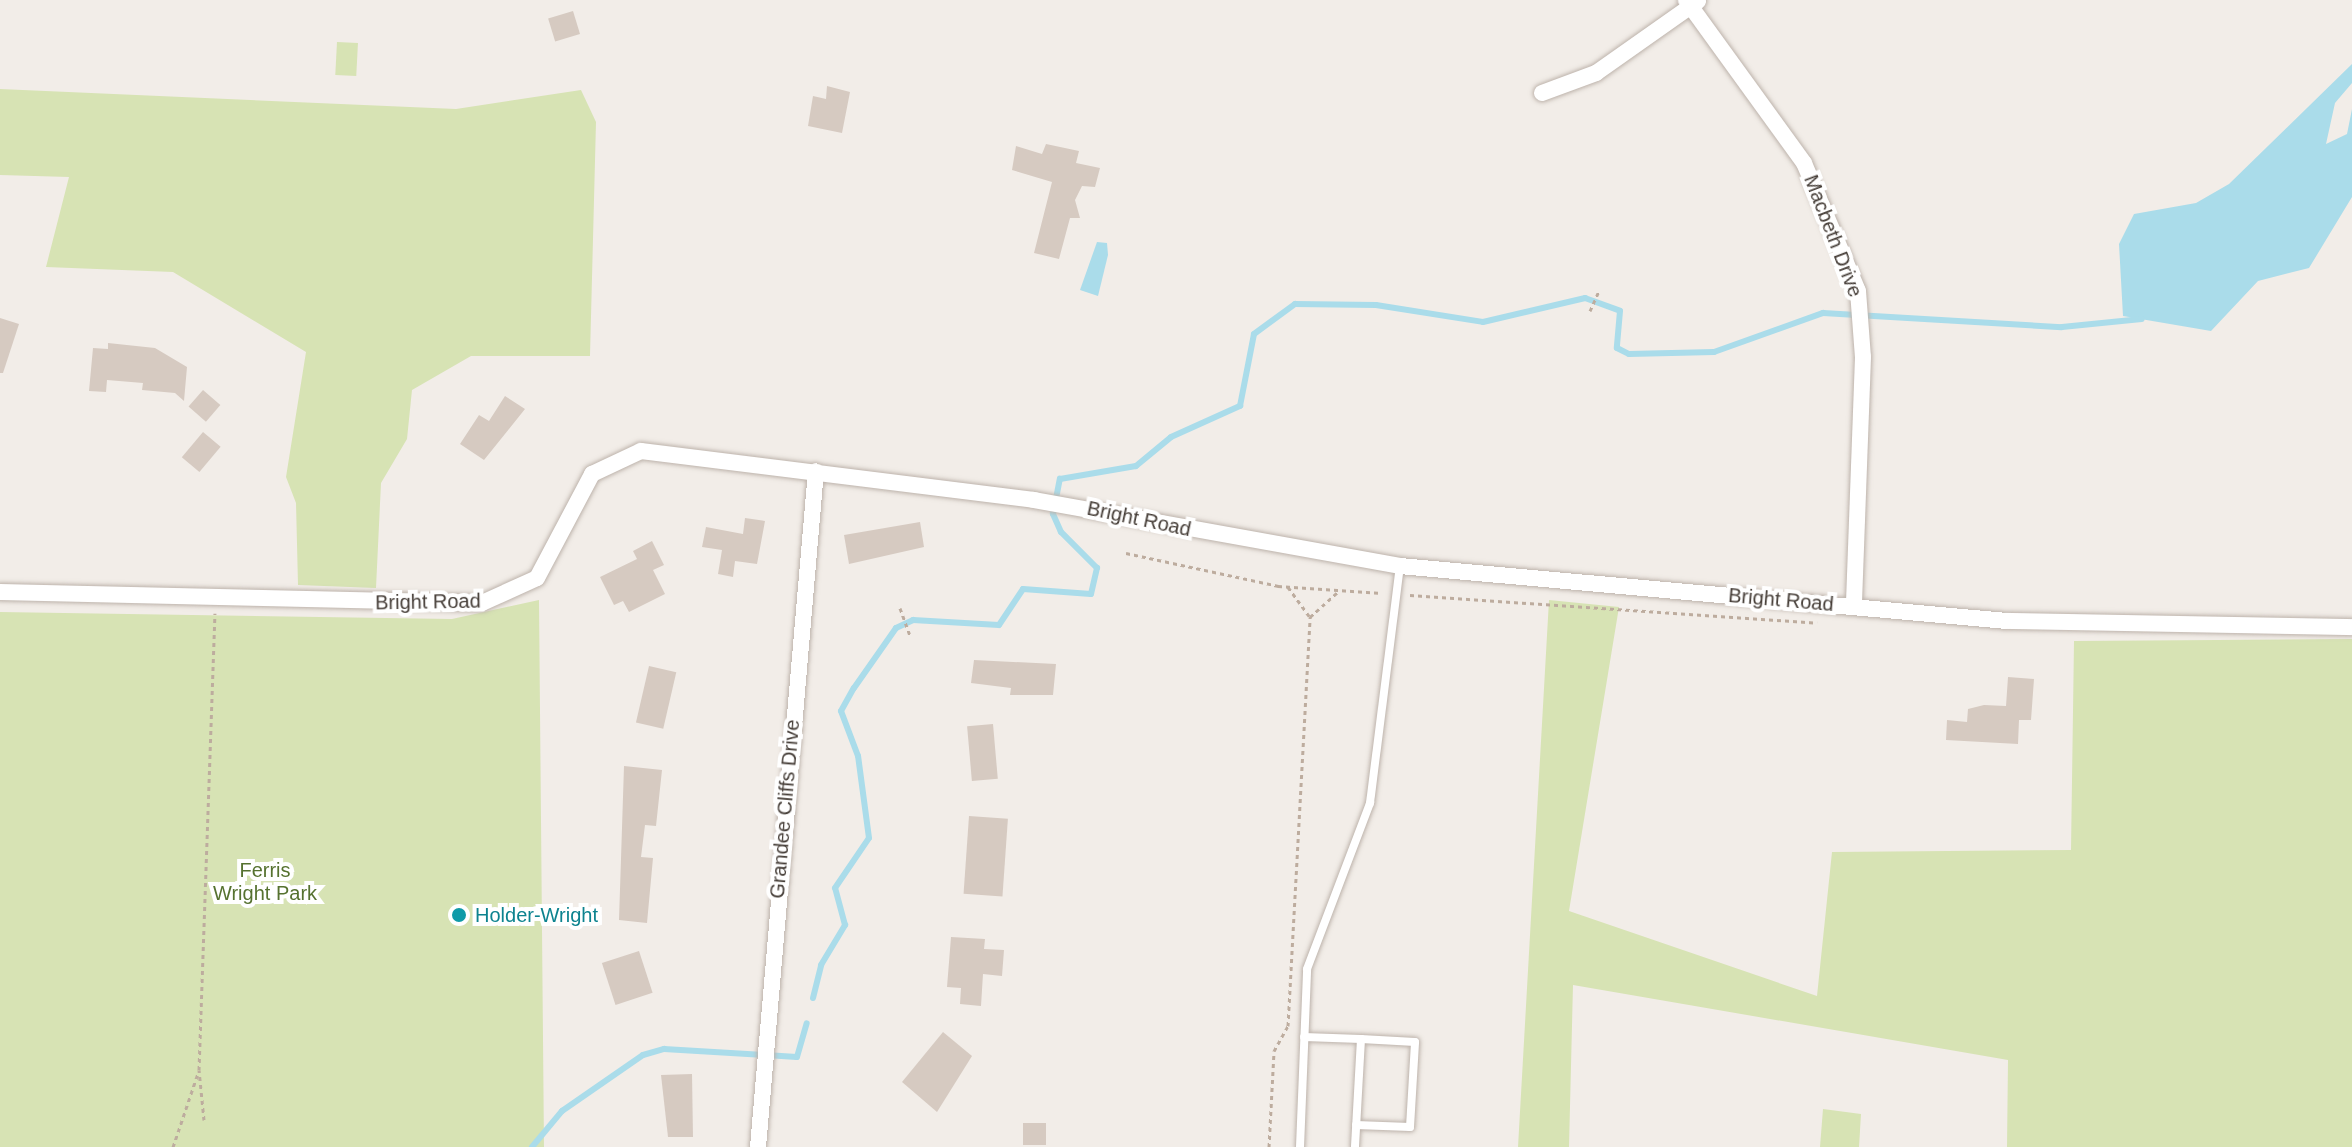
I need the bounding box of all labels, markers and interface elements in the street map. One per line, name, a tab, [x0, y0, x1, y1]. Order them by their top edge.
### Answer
street label: Macbeth Drive	[1799, 172, 1867, 300]
street label: Bright Road	[1085, 496, 1193, 542]
street label: Bright Road	[1727, 583, 1835, 617]
street label: Bright Road	[375, 589, 481, 615]
street label: Grandee Cliffs Drive	[765, 718, 805, 900]
park label: Ferris Wright Park	[213, 858, 317, 905]
place label: Holder-Wright	[475, 903, 598, 927]
marker: Holder-Wright	[450, 906, 468, 924]

